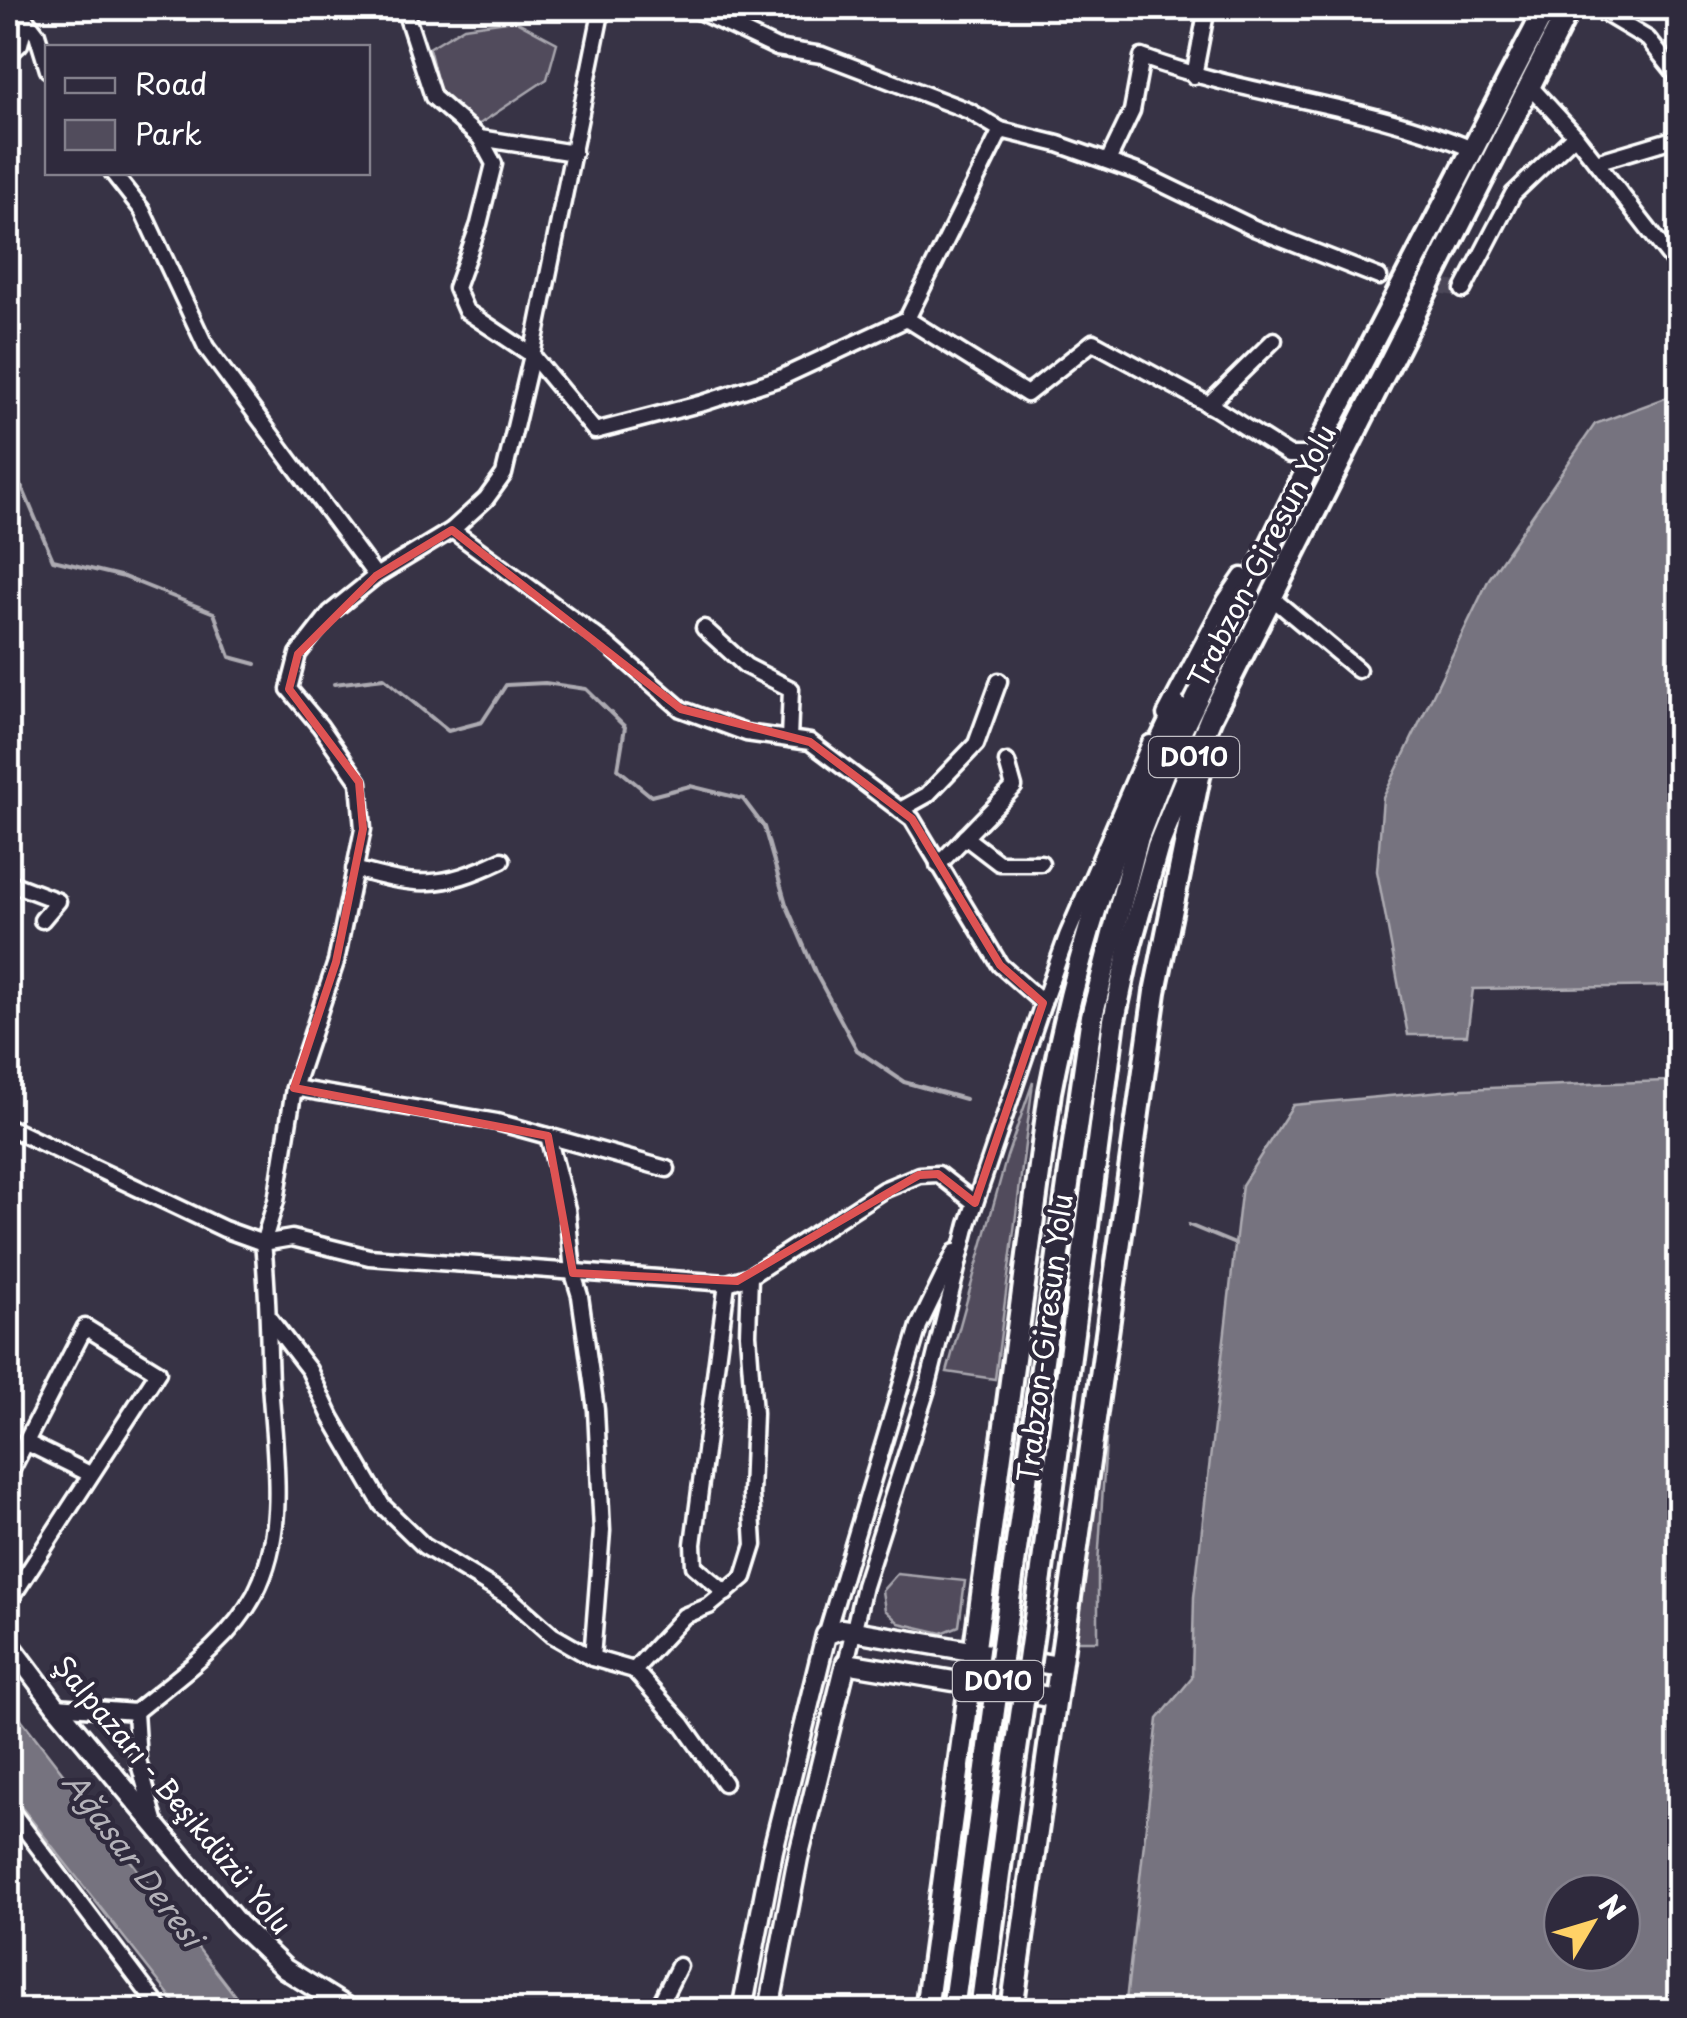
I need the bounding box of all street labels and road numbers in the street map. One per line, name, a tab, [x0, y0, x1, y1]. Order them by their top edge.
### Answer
street label: Trabzon-Giresun Yolu	[1176, 416, 1346, 695]
road number: D010	[1149, 737, 1239, 777]
street label: Trabzon-Giresun Yolu	[1004, 1191, 1083, 1485]
street label: Şalpazarı - Beşikdüzü Yolu	[43, 1645, 303, 1943]
road number: D010	[953, 1661, 1043, 1701]

